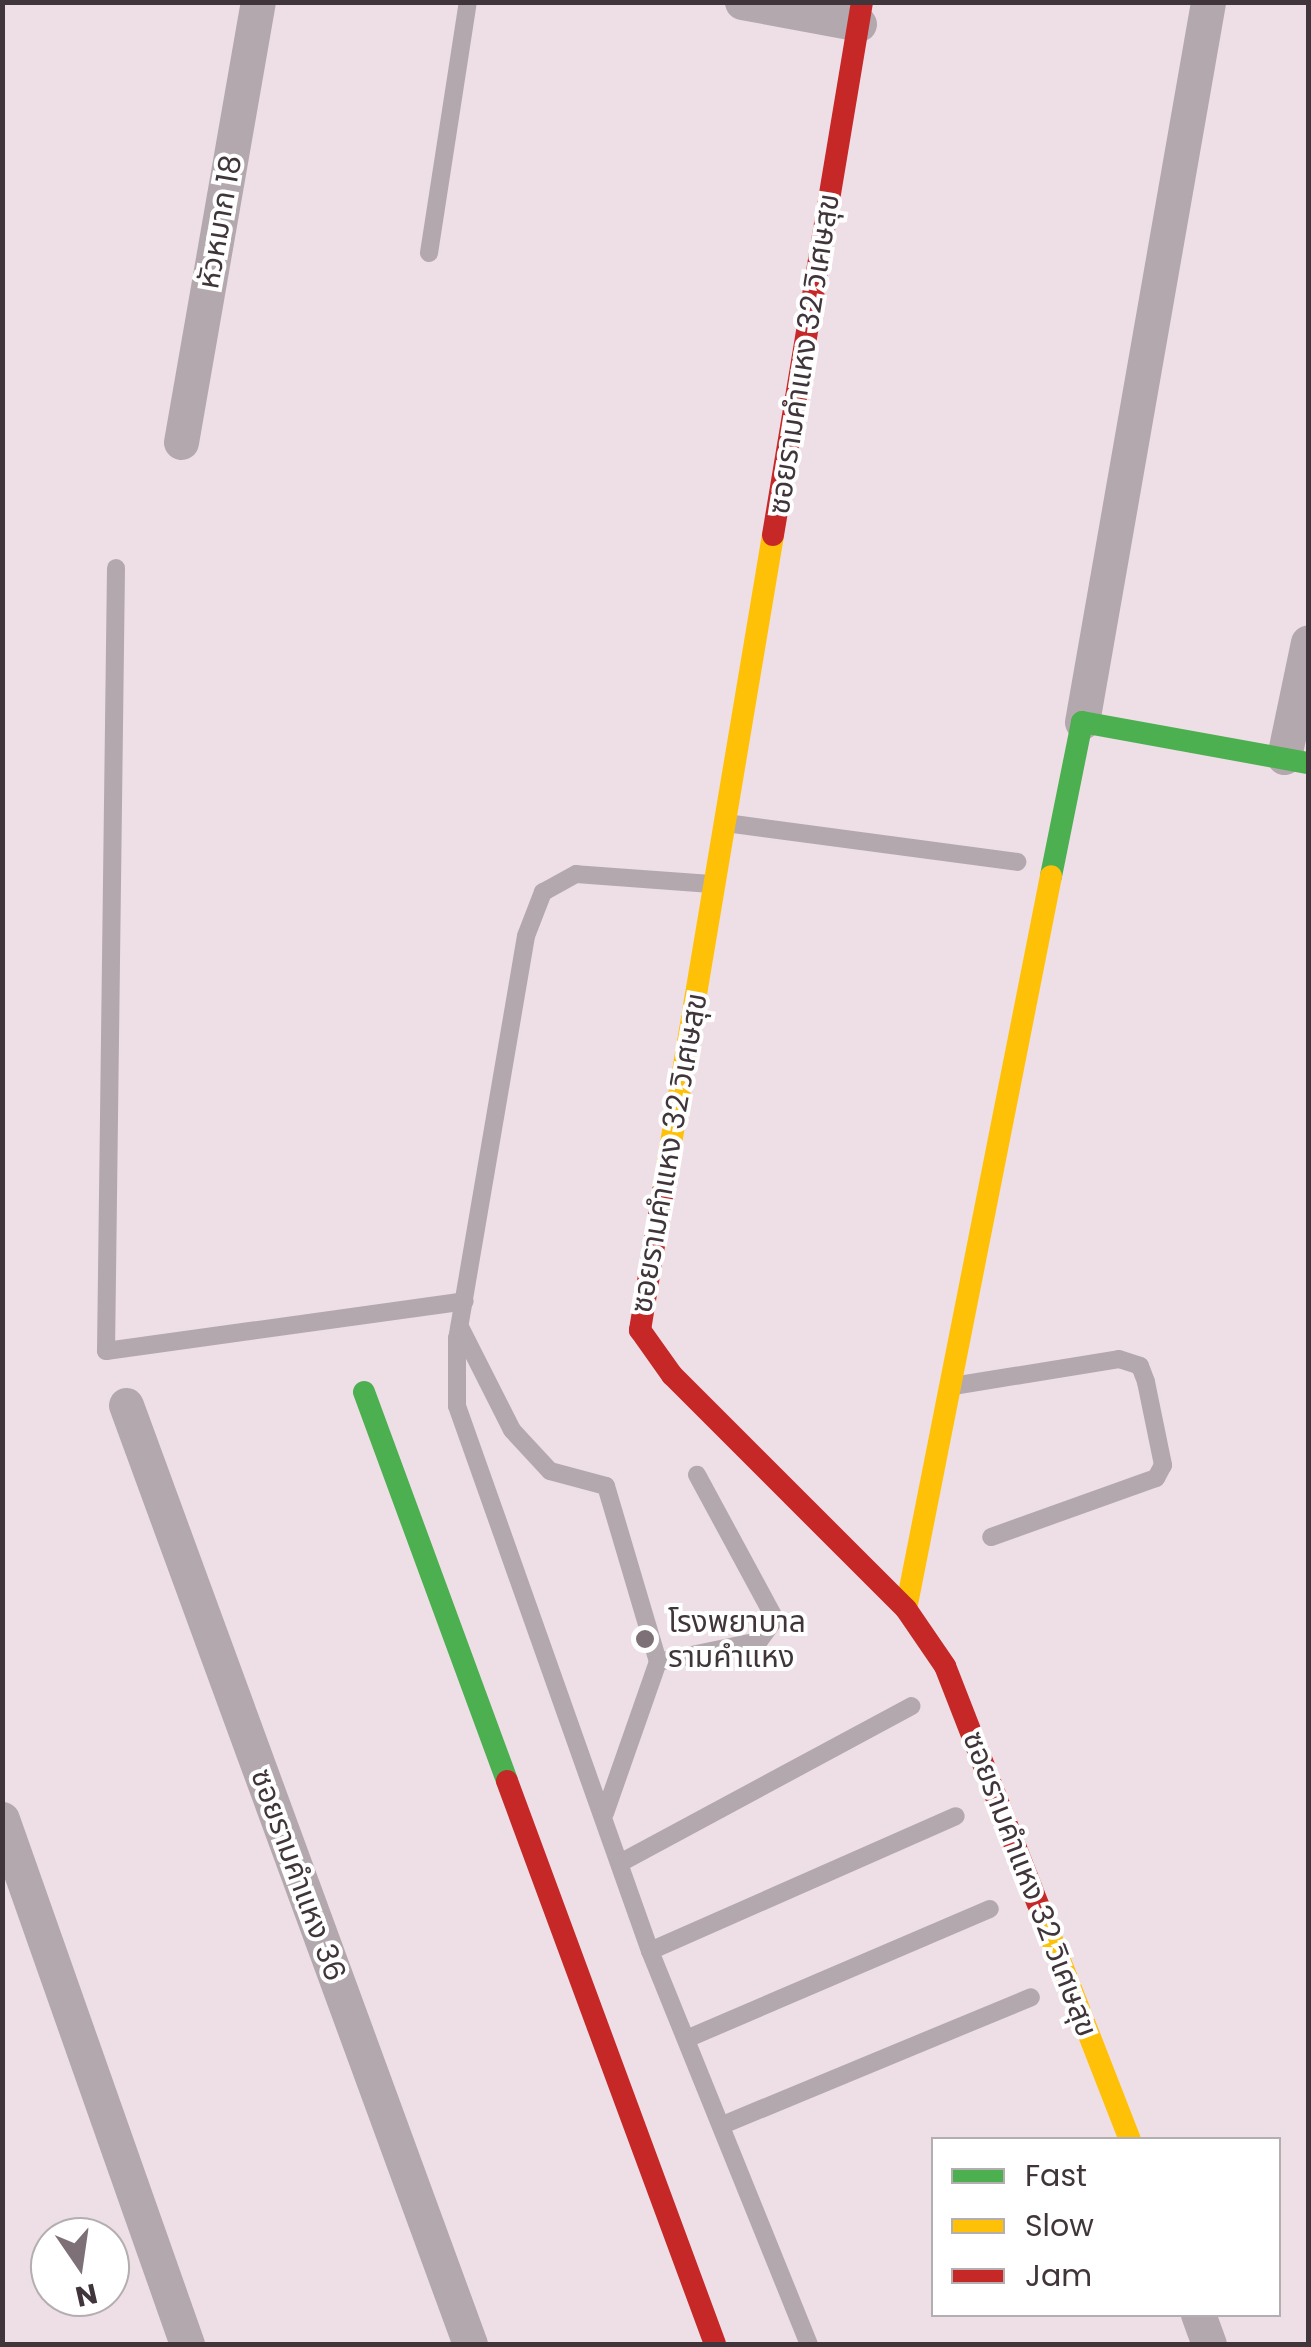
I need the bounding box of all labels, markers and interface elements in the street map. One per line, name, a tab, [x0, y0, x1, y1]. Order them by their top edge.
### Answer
street label: หัวหมาก 18	[191, 152, 249, 292]
street label: ซอยรามคำแหง 32 วิเศษสุข	[761, 191, 847, 517]
street label: ซอยรามคำแหง 32 วิเศษสุข	[623, 990, 715, 1316]
place label: โรงพยาบาล รามคำแหง	[668, 1604, 806, 1674]
marker: โรงพยาบาล รามคำแหง	[632, 1626, 658, 1652]
street label: ซอยรามคำแหง 32 วิเศษสุข	[955, 1726, 1105, 2042]
street label: ซอยรามคำแหง 36	[243, 1764, 353, 1986]
legend	[931, 2137, 1281, 2317]
text: Fast	[1025, 2154, 1087, 2197]
text: Slow	[1025, 2204, 1094, 2247]
north arrow	[30, 2217, 130, 2317]
text: Jam	[1025, 2254, 1092, 2297]
text: N	[72, 2273, 101, 2316]

